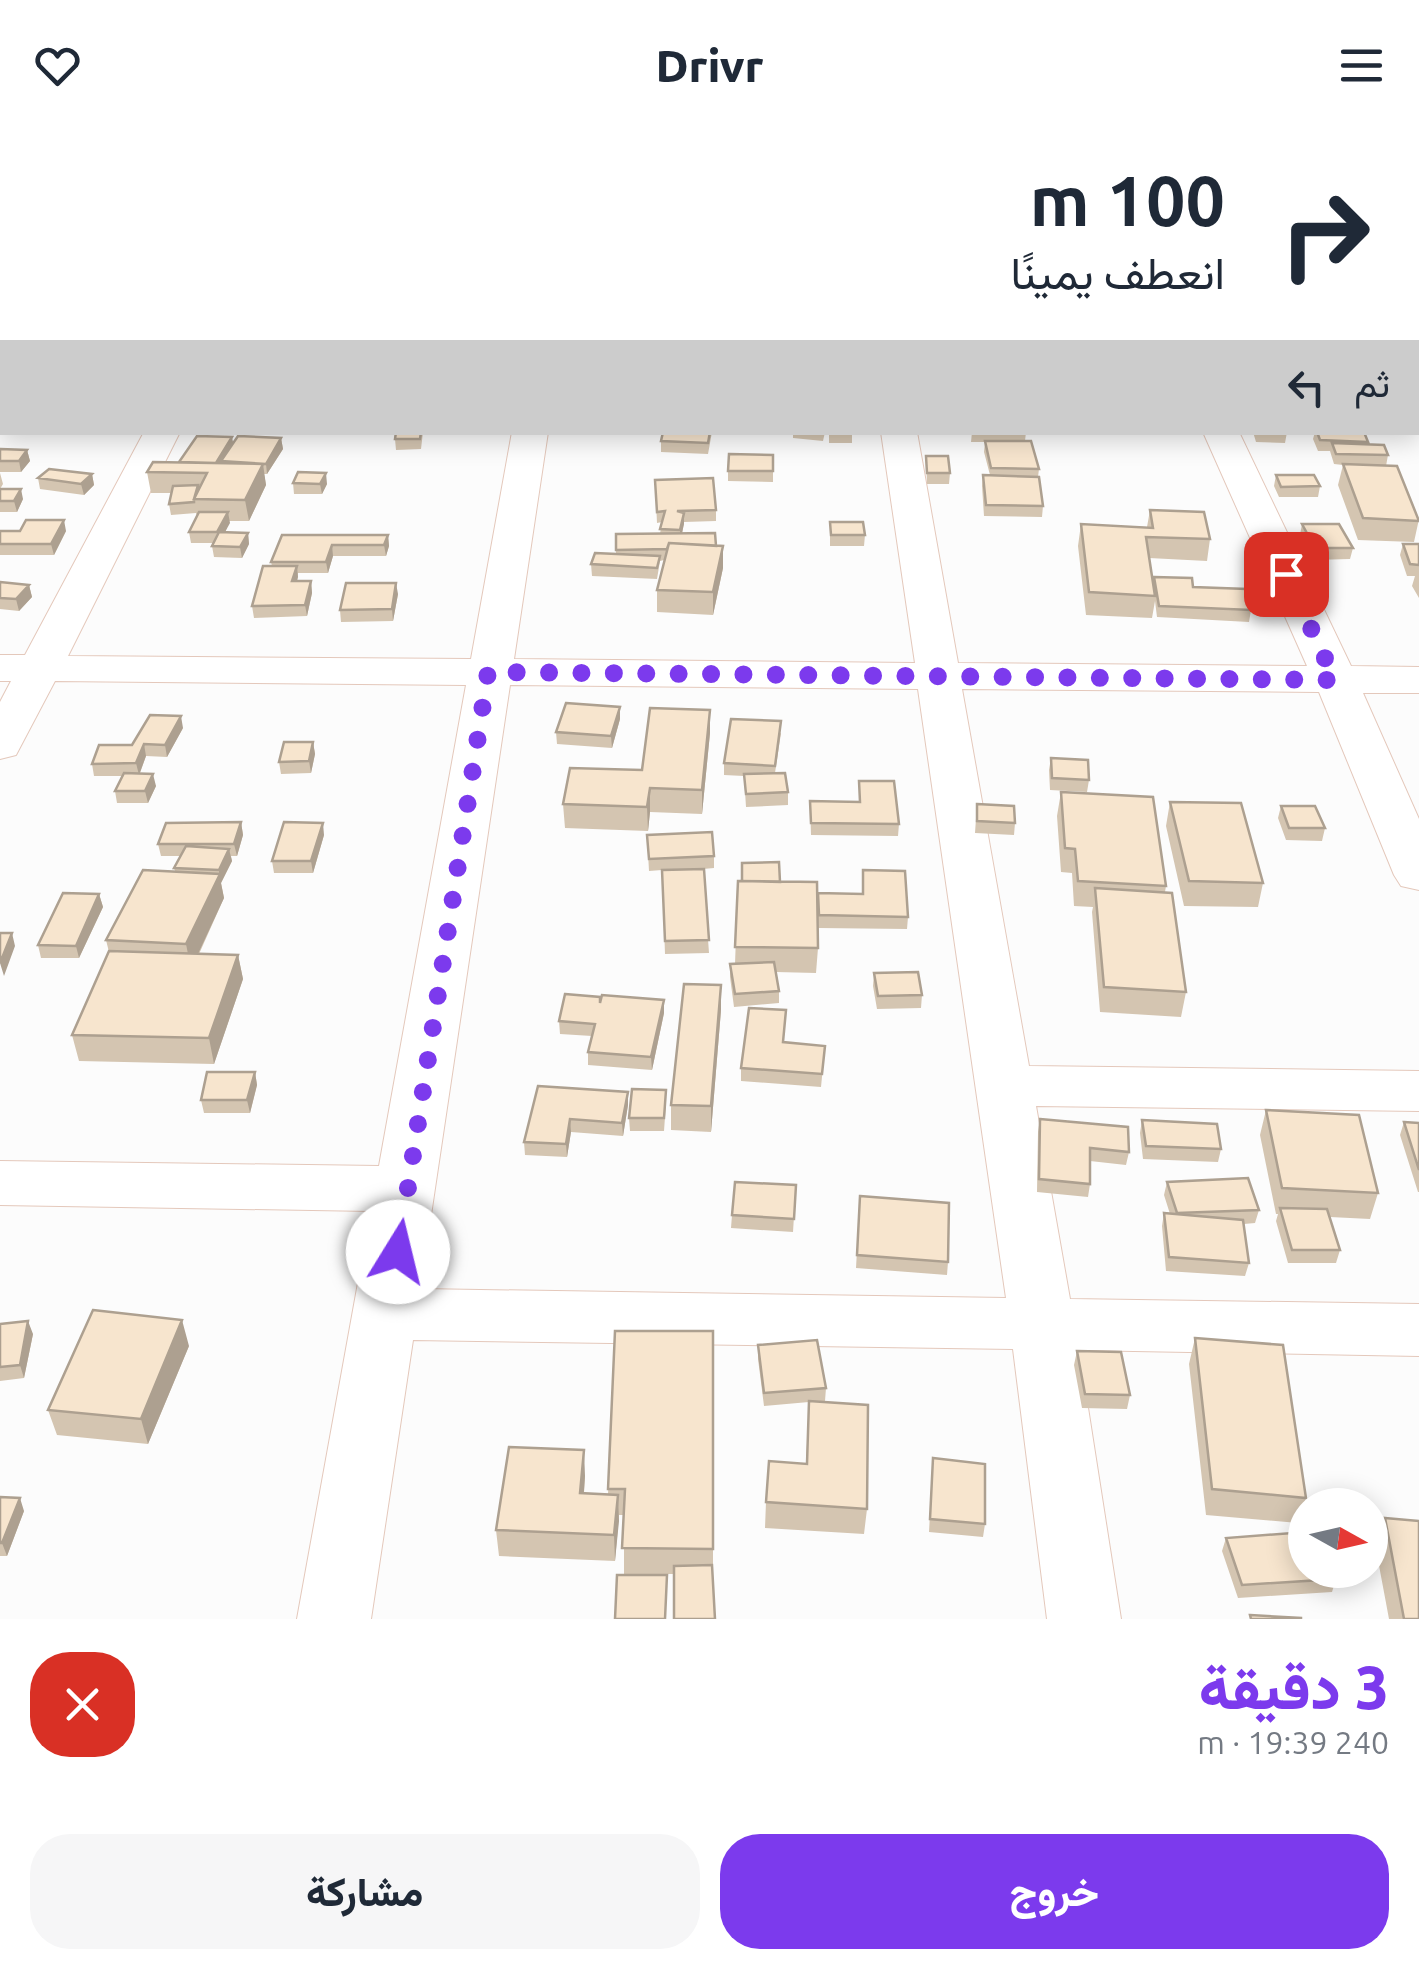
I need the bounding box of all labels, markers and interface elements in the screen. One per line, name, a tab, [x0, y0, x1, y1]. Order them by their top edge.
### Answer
icon: heart	[30, 38, 85, 93]
icon: menu	[1334, 38, 1389, 93]
text: Drivr	[655, 40, 764, 91]
text: 100 m	[1030, 161, 1225, 239]
icon: right	[1260, 170, 1390, 300]
text: انعطف يمينًا	[1010, 247, 1225, 298]
icon: left	[1279, 360, 1334, 415]
text: ثم	[1354, 362, 1390, 404]
pin	[1244, 532, 1329, 617]
icon: arrive	[1259, 547, 1314, 602]
position arrow	[346, 1200, 450, 1304]
north arrow	[1288, 1488, 1388, 1588]
map controls	[1288, 1488, 1388, 1588]
button: close	[30, 1652, 135, 1757]
text: 3 دقيقة	[1199, 1653, 1389, 1720]
text: 240 m · 19:39	[1197, 1724, 1389, 1760]
button: مشاركة	[30, 1834, 700, 1949]
button: خروج	[720, 1834, 1389, 1949]

